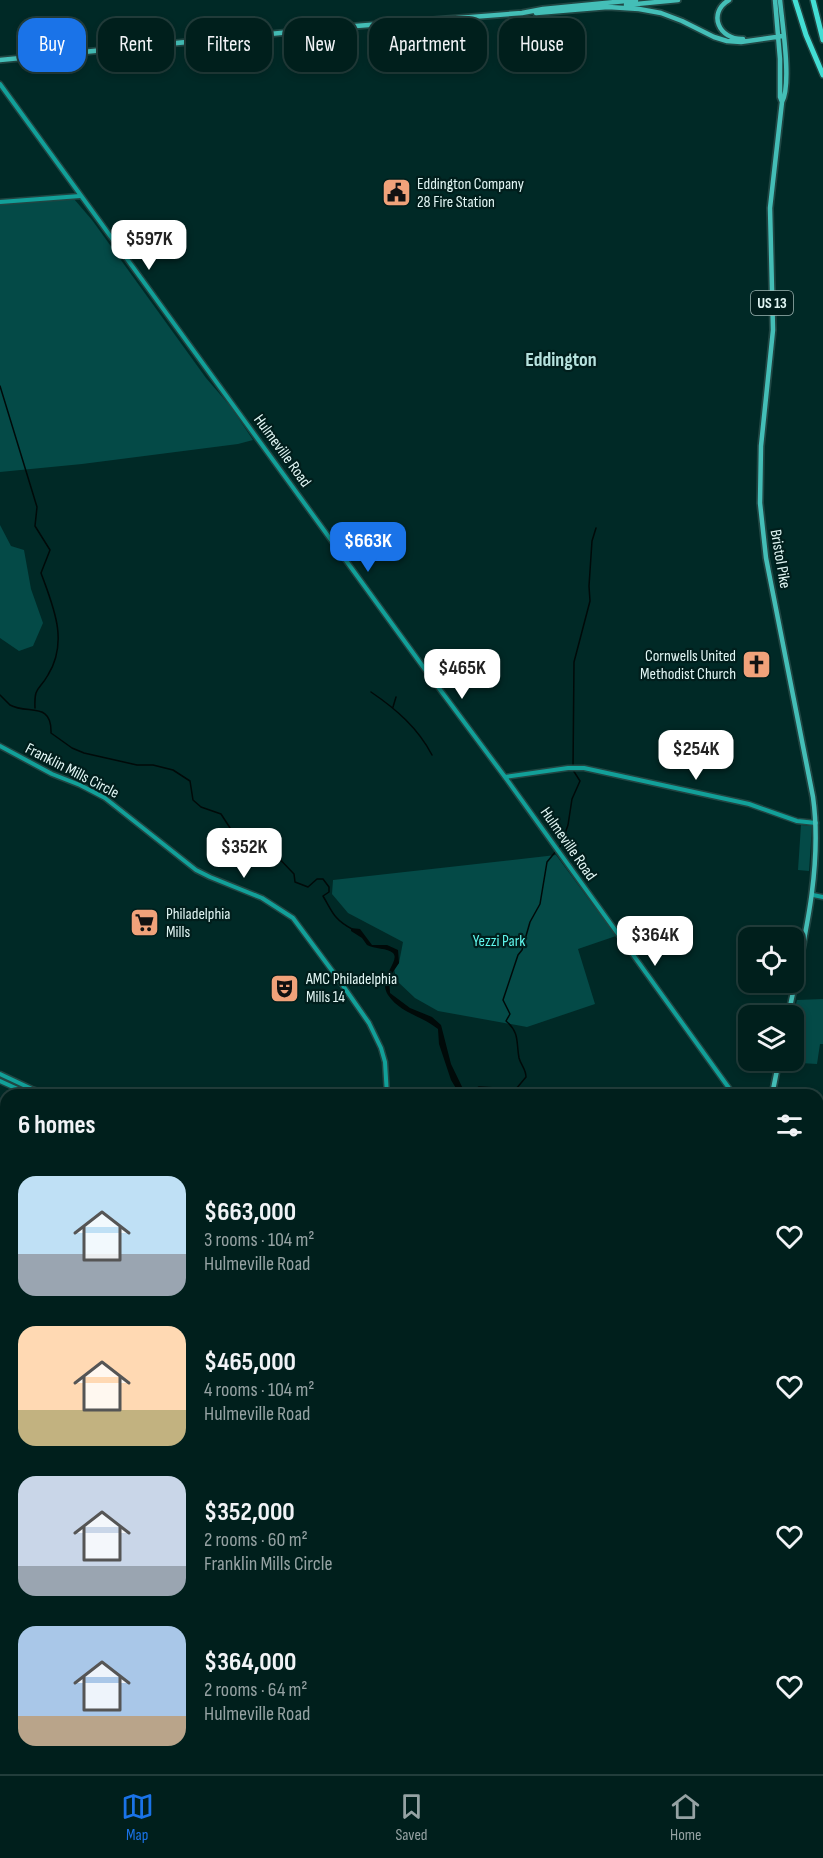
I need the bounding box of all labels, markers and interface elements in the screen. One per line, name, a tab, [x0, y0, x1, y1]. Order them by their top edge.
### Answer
chip: Buy	[18, 18, 86, 72]
chip: Rent	[98, 18, 174, 72]
chip: Filters	[186, 18, 272, 72]
chip: New	[284, 18, 357, 72]
chip: Apartment	[369, 18, 487, 72]
chip: House	[499, 18, 585, 72]
place label: Eddington Company 28 Fire Station	[417, 175, 524, 212]
public building icon: Eddington Company 28 Fire Station	[380, 177, 412, 209]
pin: $597K	[107, 220, 191, 271]
text: $597K	[125, 227, 173, 251]
road number: US 13	[751, 291, 793, 315]
district label: Eddington	[525, 348, 597, 372]
street label: Hulmeville Road	[249, 411, 315, 491]
pin: $663K	[326, 522, 410, 573]
street label: Bristol Pike	[765, 528, 795, 590]
text: $663K	[344, 529, 392, 553]
place label: Cornwells United Methodist Church	[640, 647, 736, 684]
pin: $465K	[420, 649, 504, 700]
church icon: Cornwells United Methodist Church	[741, 649, 773, 681]
text: $465K	[438, 656, 486, 680]
pin: $254K	[654, 730, 738, 781]
text: $254K	[673, 737, 719, 761]
street label: Franklin Mills Circle	[22, 739, 122, 803]
street label: Hulmeville Road	[536, 804, 600, 884]
pin: $352K	[202, 828, 286, 879]
text: $352K	[221, 835, 267, 859]
place label: Philadelphia Mills	[166, 905, 230, 942]
supermarket icon: Philadelphia Mills	[129, 907, 161, 939]
pin: $364K	[613, 916, 697, 967]
text: $364K	[631, 923, 679, 947]
map controls	[738, 927, 804, 1071]
button: locate	[738, 927, 804, 993]
park label: Yezzi Park	[473, 932, 525, 951]
place label: AMC Philadelphia Mills 14	[305, 970, 397, 1007]
theatre icon: AMC Philadelphia Mills 14	[269, 972, 301, 1004]
button: layers	[738, 1005, 804, 1071]
icon: filters	[773, 1109, 806, 1142]
text: 6 homes	[18, 1110, 96, 1141]
text: $663,000	[204, 1197, 296, 1228]
icon: home	[66, 1200, 138, 1272]
icon: heart	[773, 1220, 806, 1253]
text: 3 rooms · 104 m²	[204, 1228, 314, 1252]
text: Hulmeville Road	[204, 1252, 310, 1276]
text: $465,000	[204, 1347, 296, 1378]
icon: home	[66, 1350, 138, 1422]
icon: heart	[773, 1370, 806, 1403]
text: 4 rooms · 104 m²	[204, 1378, 314, 1402]
text: Hulmeville Road	[204, 1402, 310, 1426]
text: $352,000	[204, 1497, 295, 1528]
icon: home	[66, 1500, 138, 1572]
icon: heart	[773, 1520, 806, 1553]
text: 2 rooms · 60 m²	[204, 1528, 308, 1552]
text: Franklin Mills Circle	[204, 1552, 332, 1576]
text: $364,000	[204, 1647, 296, 1678]
icon: home	[66, 1650, 138, 1722]
icon: heart	[773, 1670, 806, 1703]
text: 2 rooms · 64 m²	[204, 1678, 308, 1702]
text: Hulmeville Road	[204, 1702, 310, 1726]
tab: Map	[121, 1790, 154, 1845]
tab: Saved	[395, 1790, 428, 1845]
tab: Home	[669, 1790, 702, 1845]

